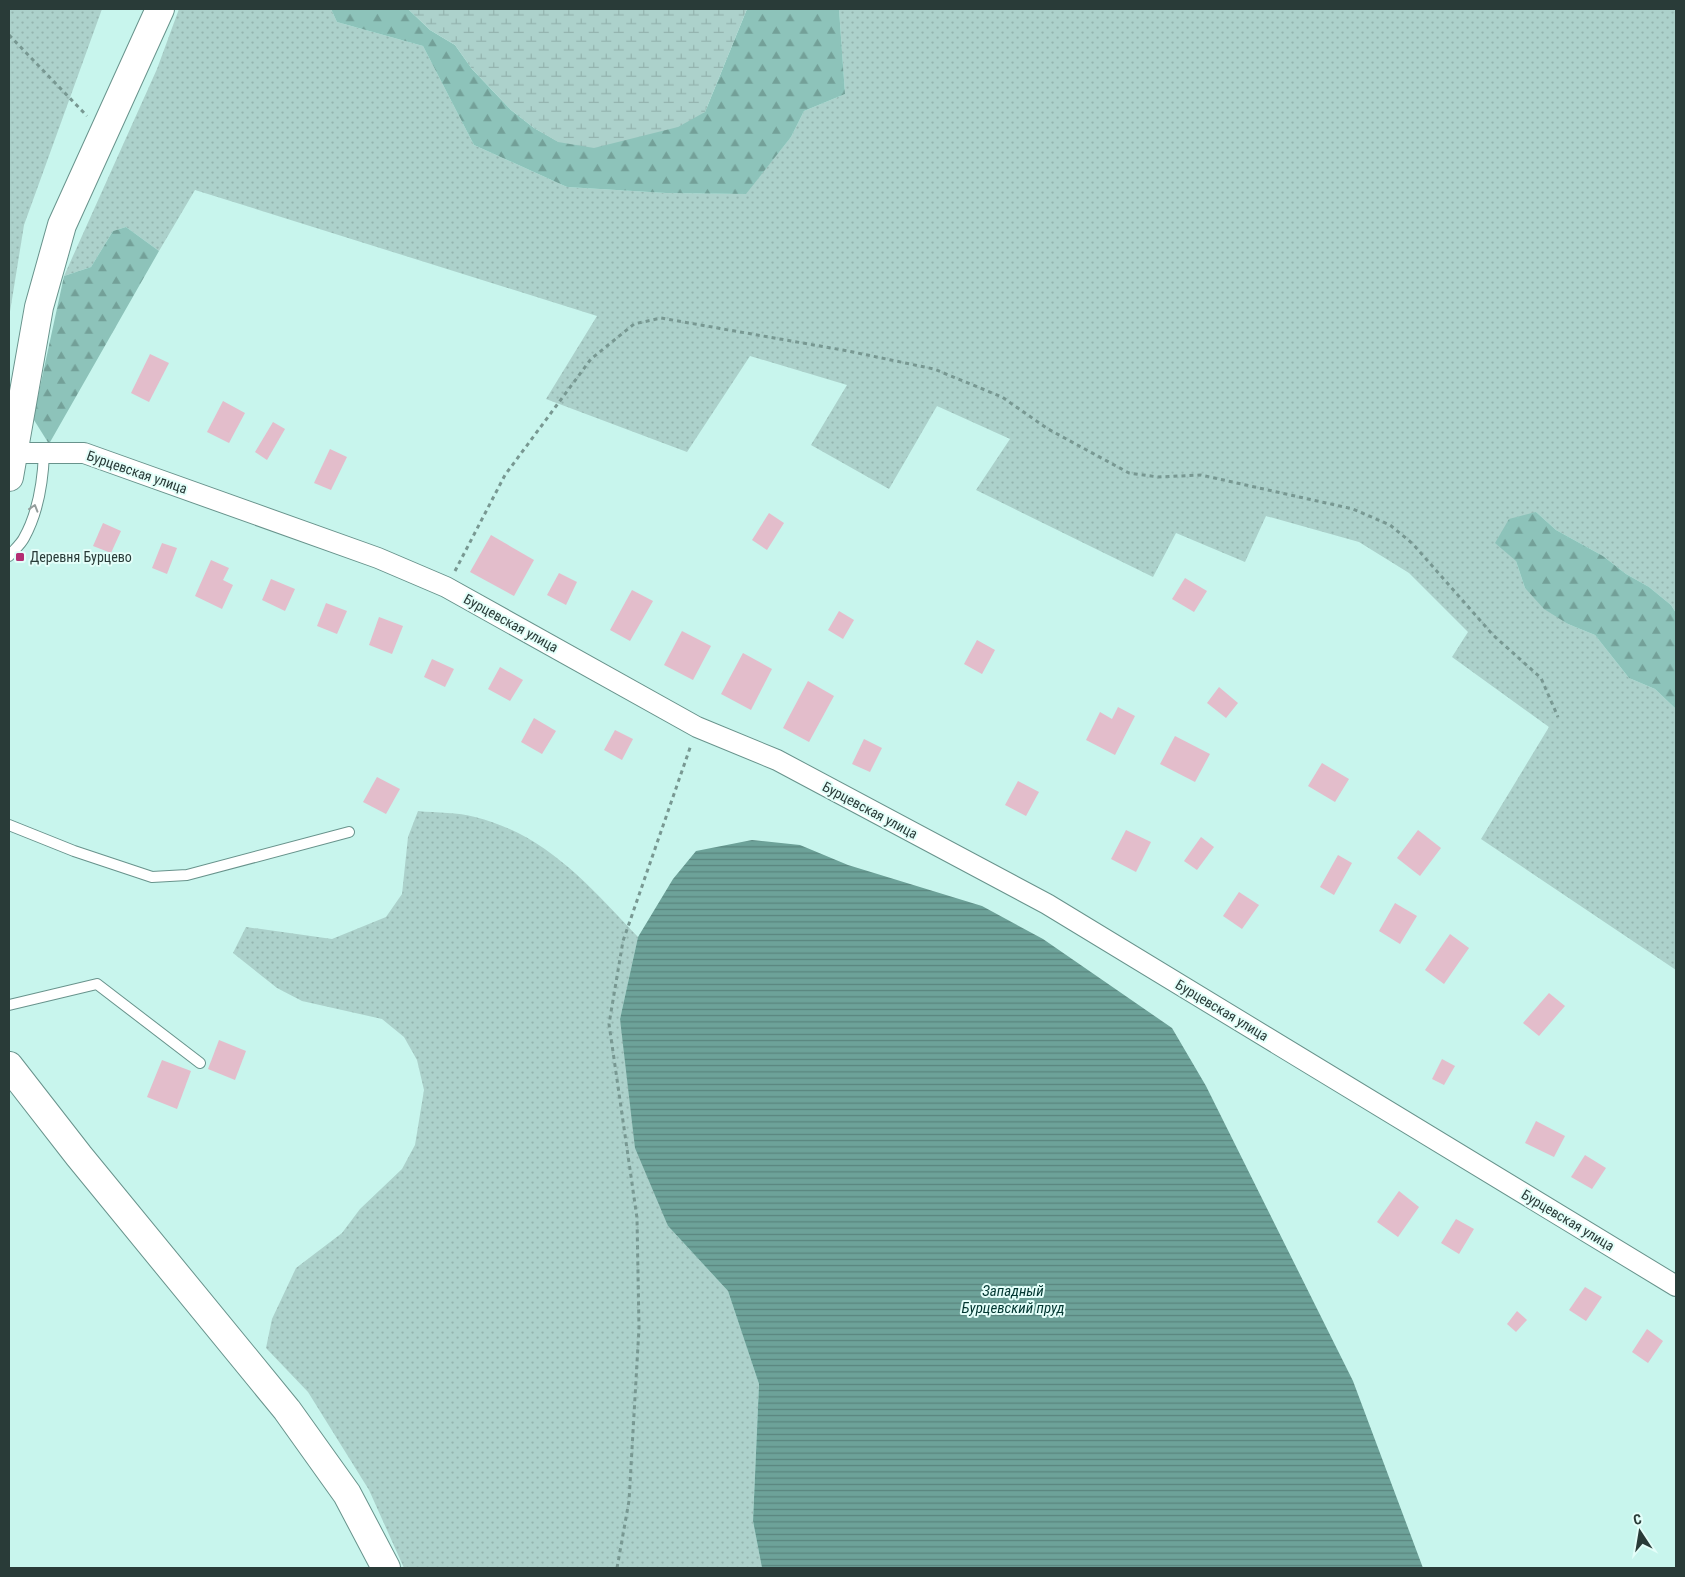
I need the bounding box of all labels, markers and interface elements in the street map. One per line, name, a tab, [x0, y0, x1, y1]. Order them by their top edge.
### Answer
street label: Бурцевская улица	[85, 447, 189, 497]
one-way arrow	[29, 505, 39, 513]
place label: Деревня Бурцево	[30, 549, 132, 565]
marker: Деревня Бурцево	[14, 551, 26, 563]
street label: Бурцевская улица	[461, 591, 561, 655]
street label: Бурцевская улица	[820, 778, 920, 842]
street label: Бурцевская улица	[1173, 976, 1271, 1044]
street label: Бурцевская улица	[1519, 1186, 1617, 1254]
water label: Западный Бурцевский пруд	[962, 1282, 1065, 1317]
north arrow	[1615, 1507, 1665, 1557]
text: С	[1632, 1511, 1643, 1528]

